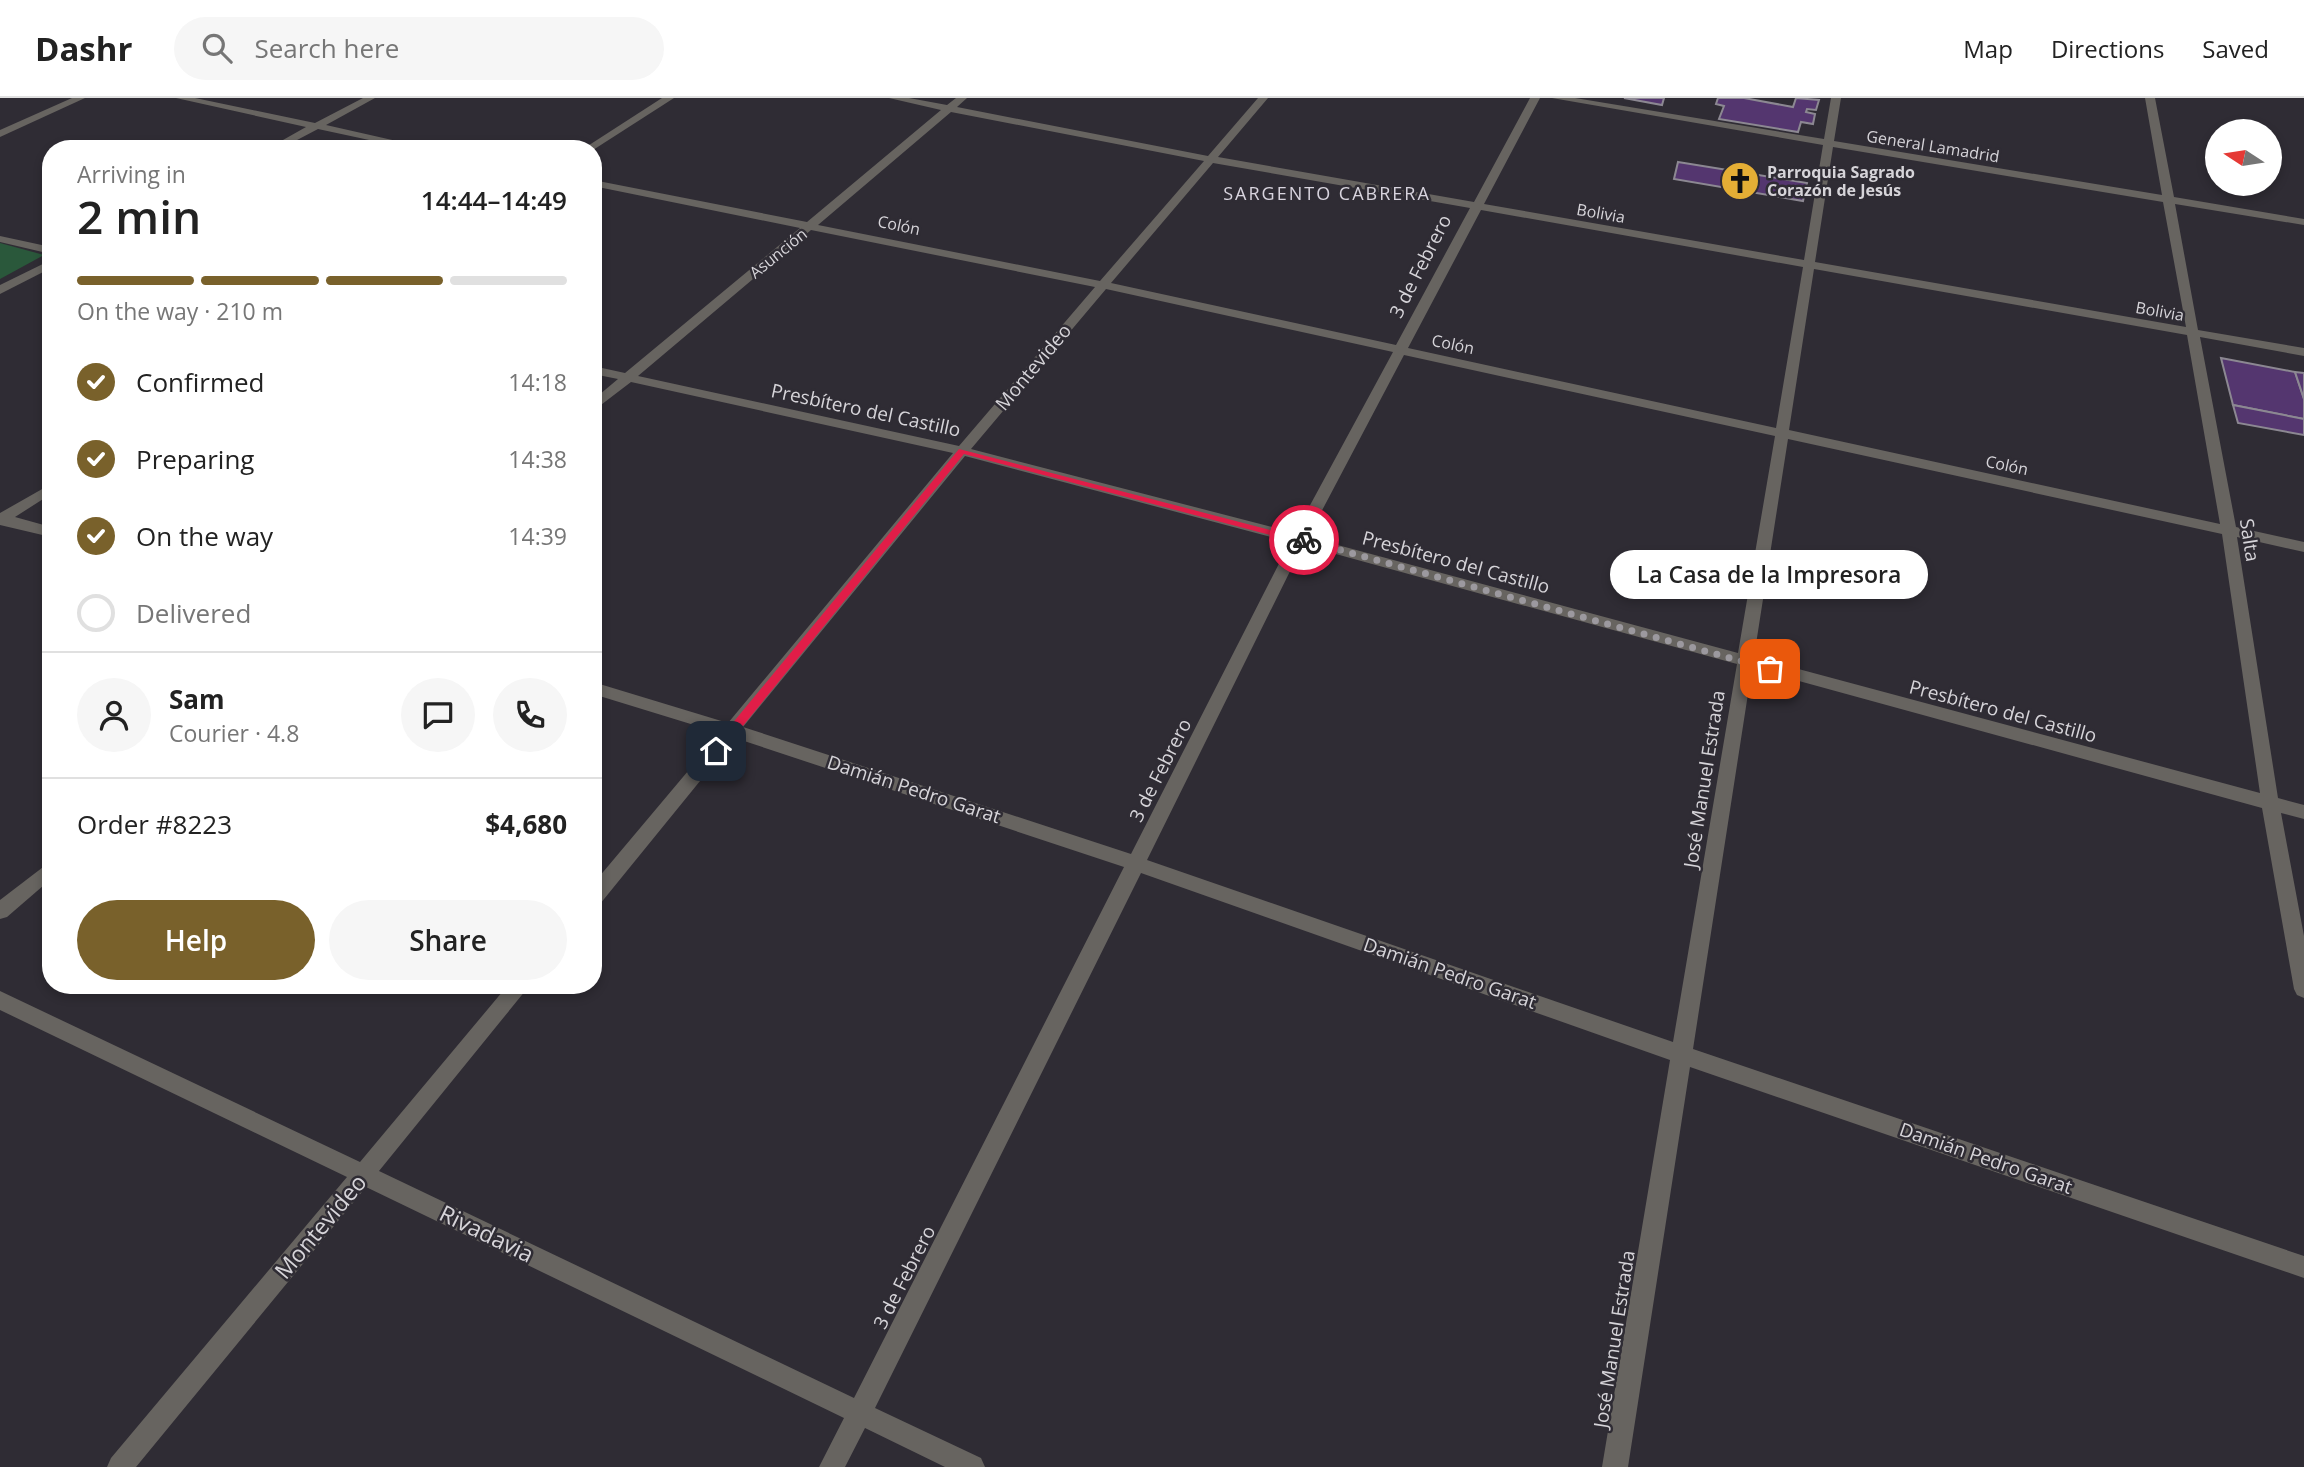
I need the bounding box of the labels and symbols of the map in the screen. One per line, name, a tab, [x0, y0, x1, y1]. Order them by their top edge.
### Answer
north arrow	[2205, 119, 2282, 196]
street label: General Lamadrid	[1865, 125, 2001, 167]
church icon: Parroquia Sagrado Corazón de Jesús	[1719, 160, 1761, 202]
place label: Parroquia Sagrado Corazón de Jesús	[1767, 161, 1915, 201]
district label: SARGENTO CABRERA	[1223, 181, 1431, 205]
street label: Bolivia	[1575, 198, 1627, 228]
street label: Colón	[876, 210, 922, 240]
street label: 3 de Febrero	[1383, 210, 1457, 322]
street label: Asunción	[744, 223, 812, 283]
street label: Bolivia	[2134, 296, 2186, 326]
street label: Montevideo	[989, 318, 1077, 416]
street label: Colón	[1430, 329, 1476, 359]
street label: Presbítero del Castillo	[769, 377, 963, 443]
street label: Colón	[1984, 450, 2030, 480]
courier	[1269, 505, 1339, 575]
street label: Salta	[2234, 517, 2266, 563]
street label: Presbítero del Castillo	[1359, 524, 1553, 600]
callout: La Casa de la Impresora	[1611, 550, 1929, 599]
pin	[1740, 639, 1800, 699]
street label: Presbítero del Castillo	[1906, 673, 2100, 749]
street label: José Manuel Estrada	[1677, 688, 1731, 872]
street label: 3 de Febrero	[1123, 714, 1197, 826]
pin	[686, 721, 746, 781]
street label: Damián Pedro Garat	[824, 749, 1004, 829]
street label: Damián Pedro Garat	[1360, 931, 1540, 1015]
street label: Damián Pedro Garat	[1896, 1116, 2076, 1200]
street label: Montevideo	[267, 1167, 373, 1285]
street label: Rivadavia	[435, 1196, 539, 1270]
street label: 3 de Febrero	[867, 1221, 941, 1333]
street label: José Manuel Estrada	[1587, 1248, 1641, 1432]

